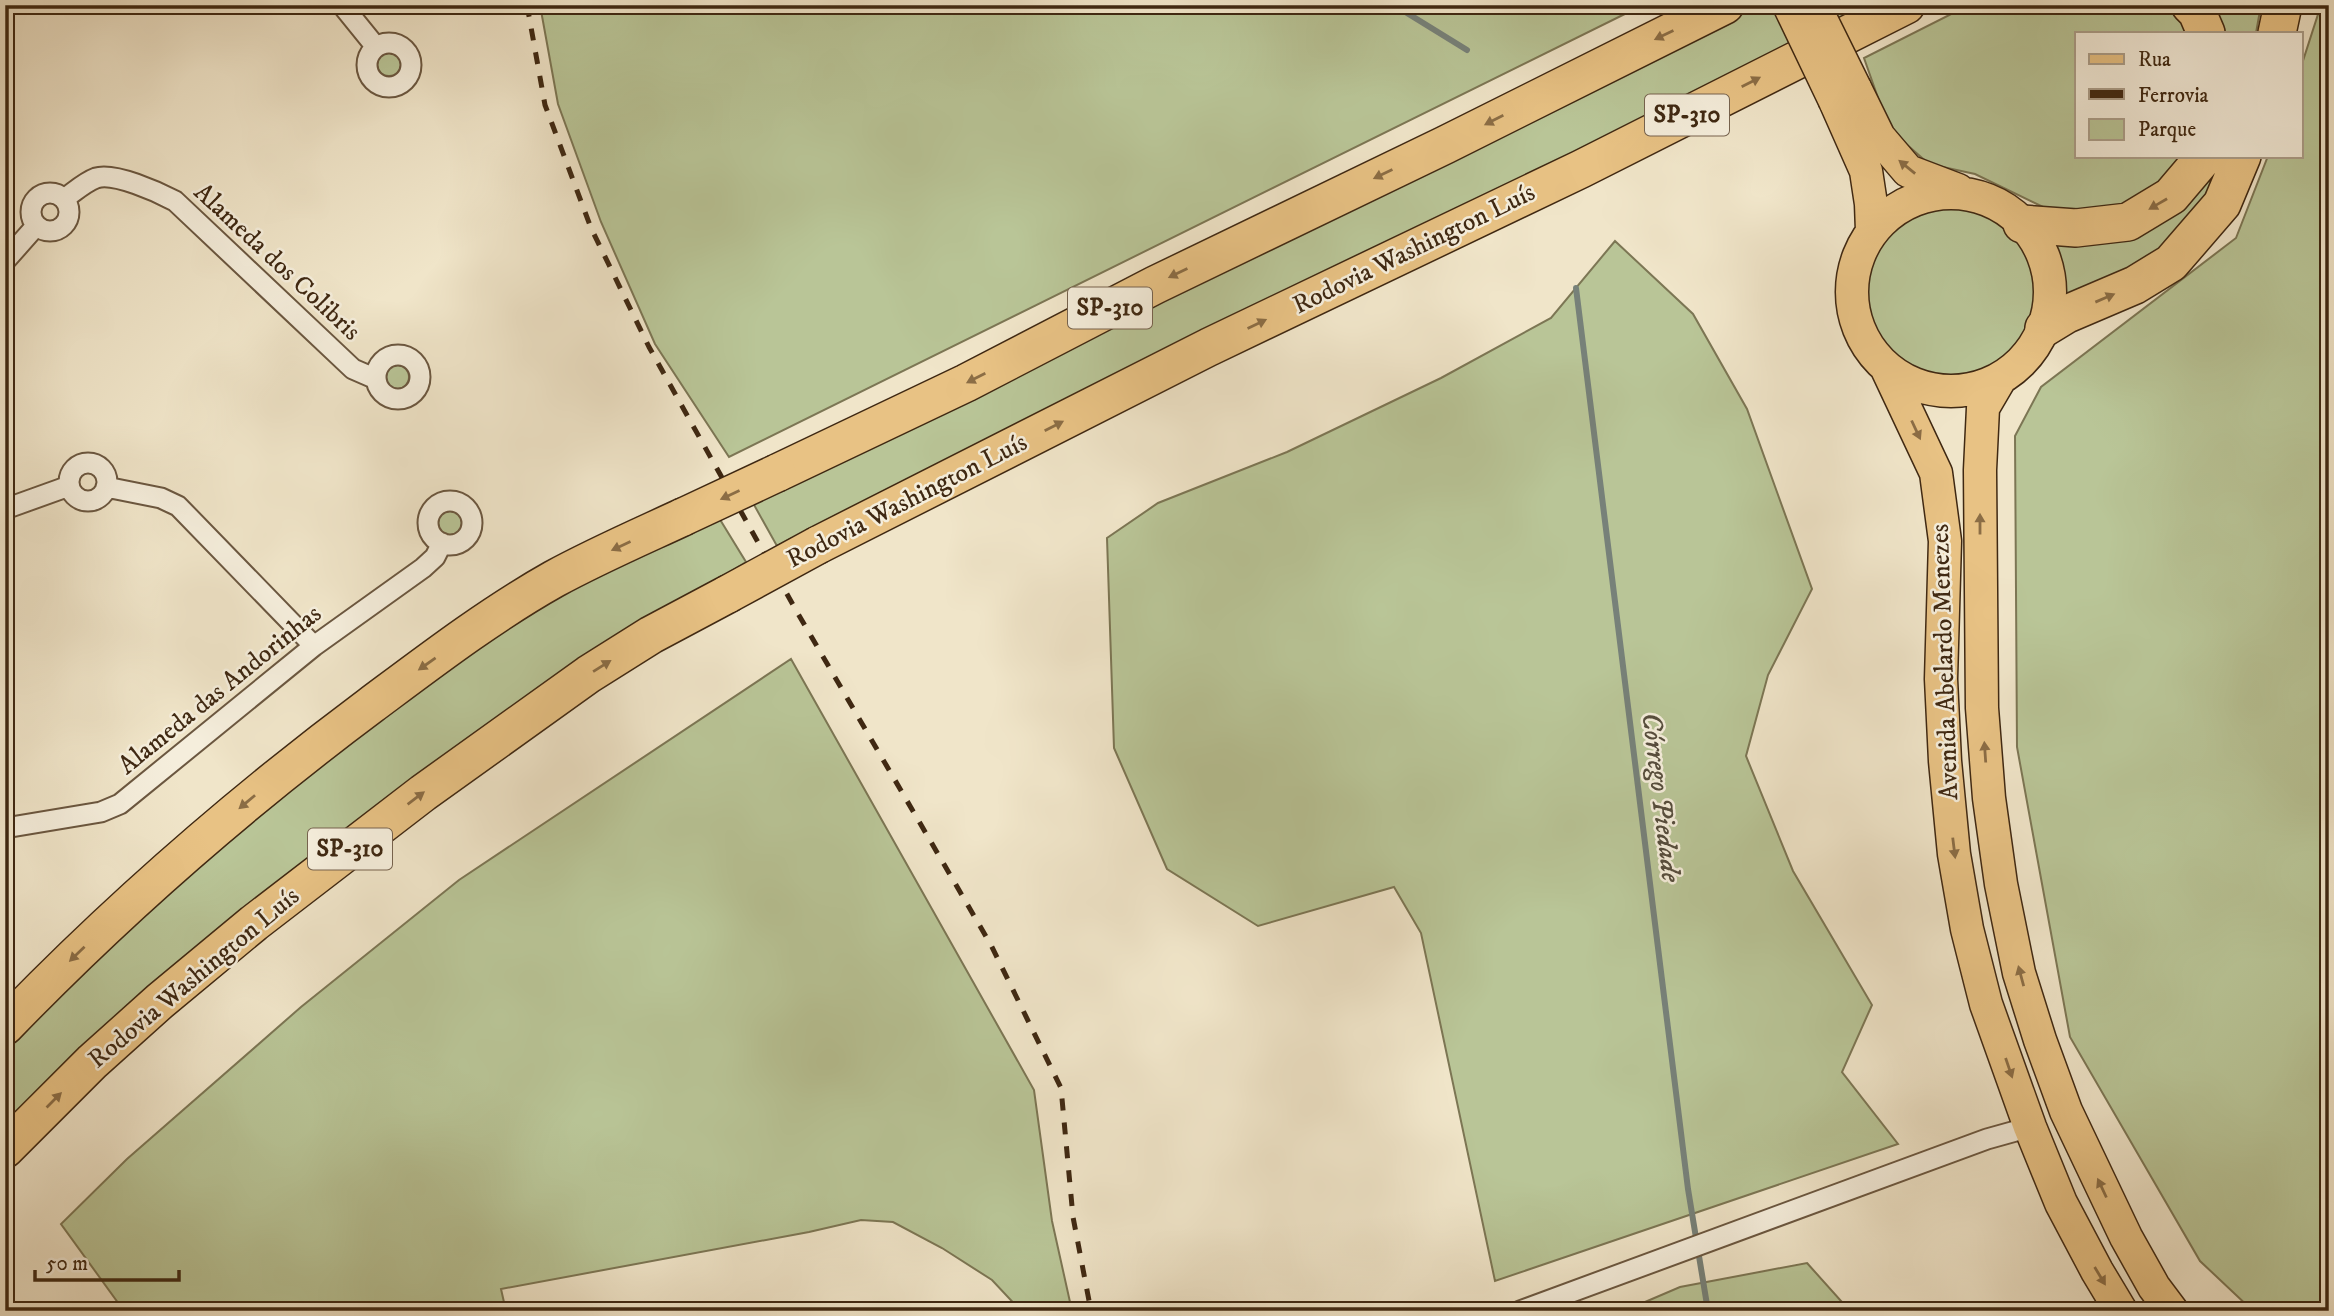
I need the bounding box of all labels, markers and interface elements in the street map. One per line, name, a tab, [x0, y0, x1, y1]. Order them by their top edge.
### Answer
one-way arrow	[1654, 30, 1674, 41]
legend	[2075, 32, 2302, 158]
text: Rua	[2138, 47, 2171, 73]
one-way arrow	[1741, 76, 1761, 88]
text: Ferrovia	[2138, 83, 2209, 109]
road number: SP-310	[1645, 94, 1729, 135]
one-way arrow	[1484, 114, 1504, 125]
text: Parque	[2138, 117, 2196, 143]
one-way arrow	[1898, 159, 1916, 174]
one-way arrow	[1373, 169, 1393, 180]
street label: Alameda dos Colibris	[187, 176, 367, 348]
street label: Rodovia Washington Luís	[1287, 176, 1541, 322]
one-way arrow	[2148, 198, 2167, 210]
one-way arrow	[1168, 268, 1188, 279]
road number: SP-310	[1068, 288, 1152, 328]
one-way arrow	[2095, 293, 2116, 304]
one-way arrow	[1247, 318, 1267, 330]
one-way arrow	[966, 372, 986, 383]
one-way arrow	[1911, 420, 1922, 441]
one-way arrow	[1044, 421, 1064, 432]
street label: Rodovia Washington Luís	[781, 426, 1033, 576]
one-way arrow	[720, 489, 740, 501]
one-way arrow	[1974, 513, 1986, 535]
street label: Avenida Abelardo Menezes	[1924, 523, 1966, 801]
one-way arrow	[611, 540, 631, 551]
street label: Alameda das Andorinhas	[112, 598, 328, 782]
one-way arrow	[418, 657, 436, 671]
one-way arrow	[592, 660, 611, 673]
water label: Córrego Piedade	[1633, 710, 1689, 885]
one-way arrow	[1979, 740, 1990, 762]
one-way arrow	[407, 791, 425, 806]
one-way arrow	[238, 794, 255, 809]
road number: SP-310	[308, 828, 392, 870]
one-way arrow	[1948, 837, 1959, 859]
street label: Rodovia Washington Luís	[82, 880, 306, 1076]
one-way arrow	[69, 945, 86, 961]
one-way arrow	[2015, 965, 2025, 986]
one-way arrow	[2004, 1058, 2015, 1079]
one-way arrow	[45, 1092, 62, 1109]
one-way arrow	[2097, 1178, 2108, 1198]
scale bar	[35, 1239, 178, 1283]
text: 50 m	[46, 1251, 88, 1277]
one-way arrow	[2094, 1267, 2107, 1286]

